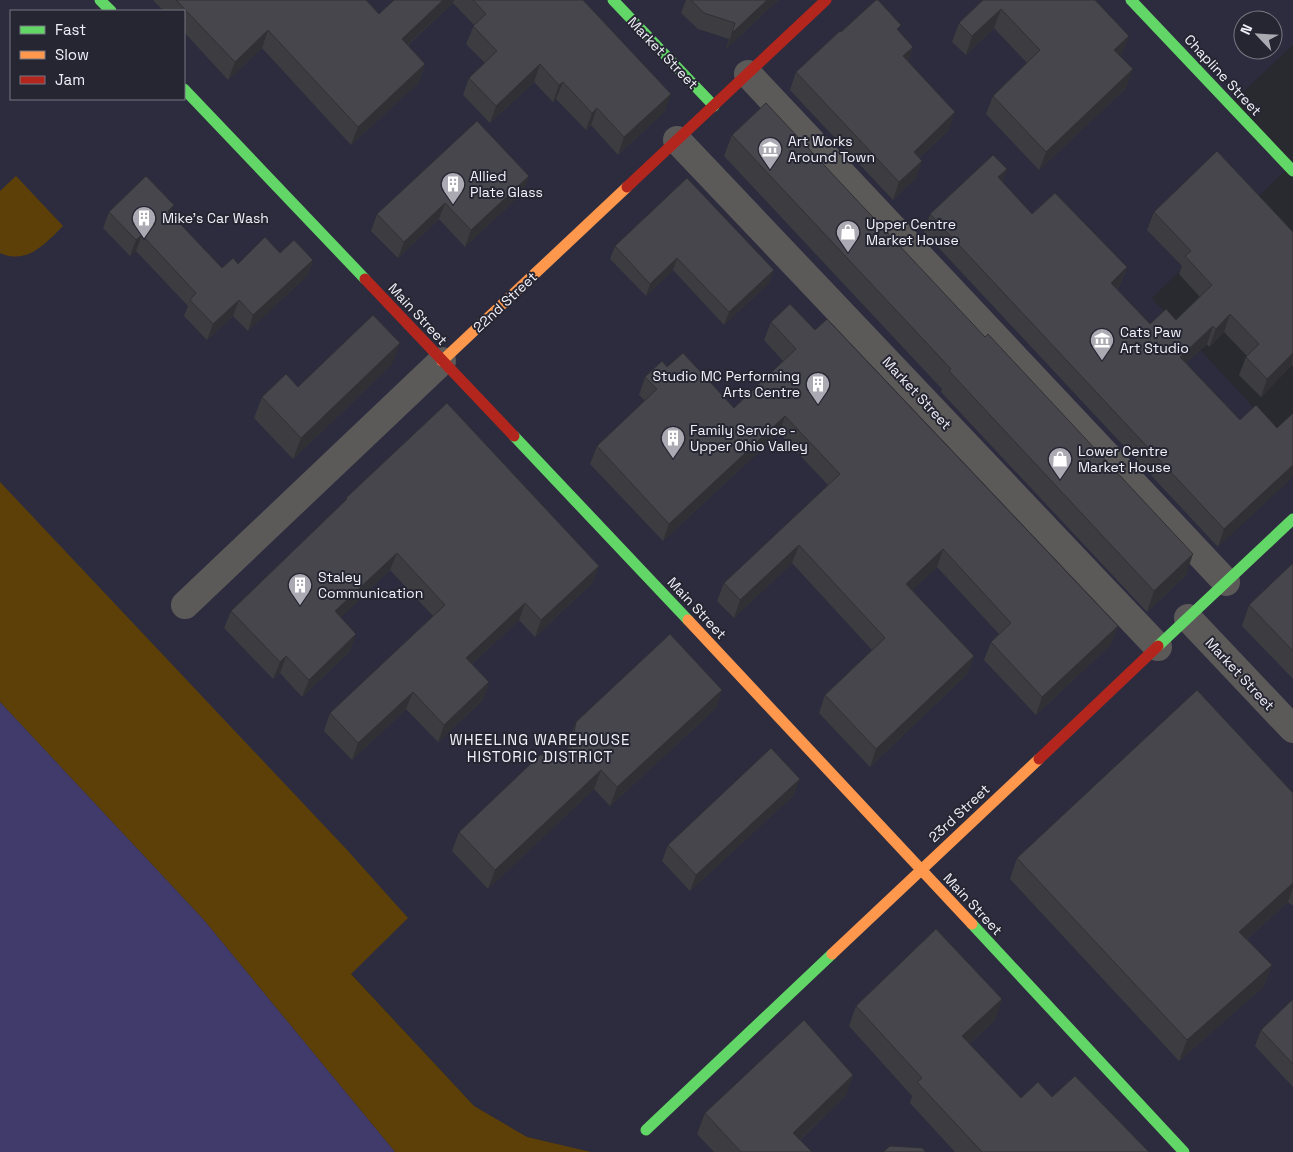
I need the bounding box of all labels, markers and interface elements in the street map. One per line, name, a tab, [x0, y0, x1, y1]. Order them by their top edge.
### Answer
legend	[10, 10, 185, 100]
north arrow	[1233, 10, 1283, 60]
street label: Market Street	[624, 13, 702, 93]
text: Fast	[55, 20, 86, 39]
text: N	[1236, 21, 1256, 38]
street label: Chapline Street	[1181, 31, 1265, 119]
text: Slow	[55, 45, 89, 64]
text: Jam	[55, 70, 85, 89]
place label: Art Works Around Town	[788, 132, 875, 166]
museum icon: Art Works Around Town	[757, 136, 783, 170]
place label: Allied Plate Glass	[470, 167, 543, 201]
building icon: Allied Plate Glass	[440, 171, 466, 205]
building icon: Mike's Car Wash	[131, 205, 157, 239]
place label: Mike's Car Wash	[162, 209, 269, 227]
place label: Upper Centre Market House	[866, 215, 959, 249]
shop icon: Upper Centre Market House	[835, 219, 861, 253]
street label: 22nd Street	[469, 268, 541, 336]
street label: Main Street	[385, 279, 451, 349]
place label: Cats Paw Art Studio	[1120, 323, 1189, 357]
museum icon: Cats Paw Art Studio	[1089, 327, 1115, 361]
street label: Market Street	[879, 353, 955, 433]
place label: Studio MC Performing Arts Centre	[652, 367, 800, 401]
building icon: Studio MC Performing Arts Centre	[805, 371, 831, 405]
place label: Family Service - Upper Ohio Valley	[690, 421, 808, 455]
building icon: Family Service - Upper Ohio Valley	[660, 425, 686, 459]
place label: Lower Centre Market House	[1078, 442, 1171, 476]
shop icon: Lower Centre Market House	[1047, 446, 1073, 480]
place label: Staley Communication	[318, 568, 423, 602]
building icon: Staley Communication	[287, 572, 313, 606]
street label: Main Street	[664, 573, 730, 643]
street label: Market Street	[1202, 634, 1278, 714]
district label: WHEELING WAREHOUSE HISTORIC DISTRICT	[450, 730, 630, 766]
street label: 23rd Street	[925, 780, 993, 846]
street label: Main Street	[940, 869, 1006, 939]

